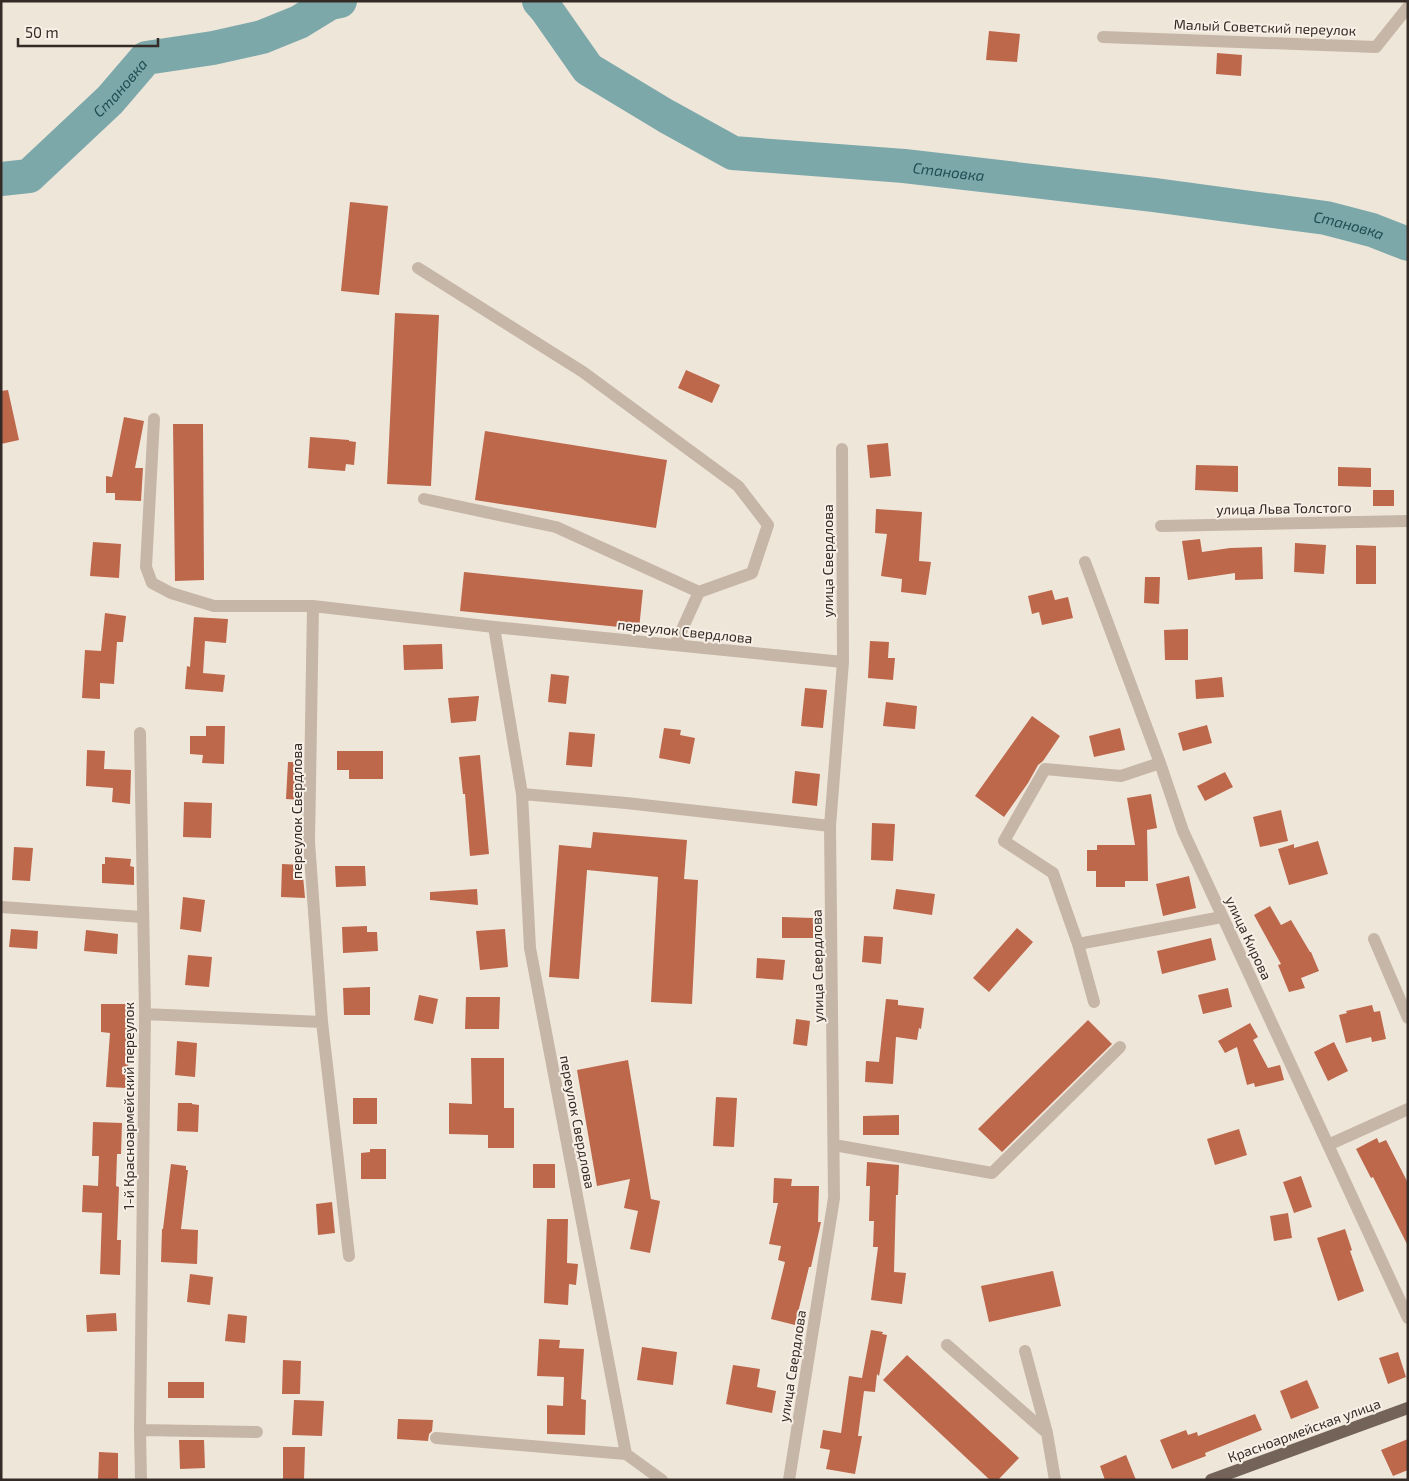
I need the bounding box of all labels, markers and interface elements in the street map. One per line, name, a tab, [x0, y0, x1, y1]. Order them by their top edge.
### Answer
scale bar	[18, 15, 158, 47]
street label: Малый Советский переулок	[1173, 15, 1357, 39]
text: 50 m	[25, 23, 59, 41]
water label: Становка	[89, 55, 151, 120]
water label: Становка	[912, 158, 986, 184]
water label: Становка	[1313, 207, 1387, 243]
street label: улица Льва Толстого	[1216, 498, 1352, 518]
street label: улица Свердлова	[819, 504, 836, 618]
street label: переулок Свердлова	[617, 615, 753, 647]
street label: переулок Свердлова	[288, 743, 305, 879]
street label: улица Кирова	[1222, 893, 1276, 983]
street label: улица Свердлова	[808, 909, 826, 1023]
street label: 1-й Красноармейский переулок	[120, 1001, 137, 1210]
street label: переулок Свердлова	[557, 1054, 599, 1190]
street label: улица Свердлова	[775, 1309, 809, 1423]
street label: Красноармейская улица	[1225, 1394, 1383, 1466]

